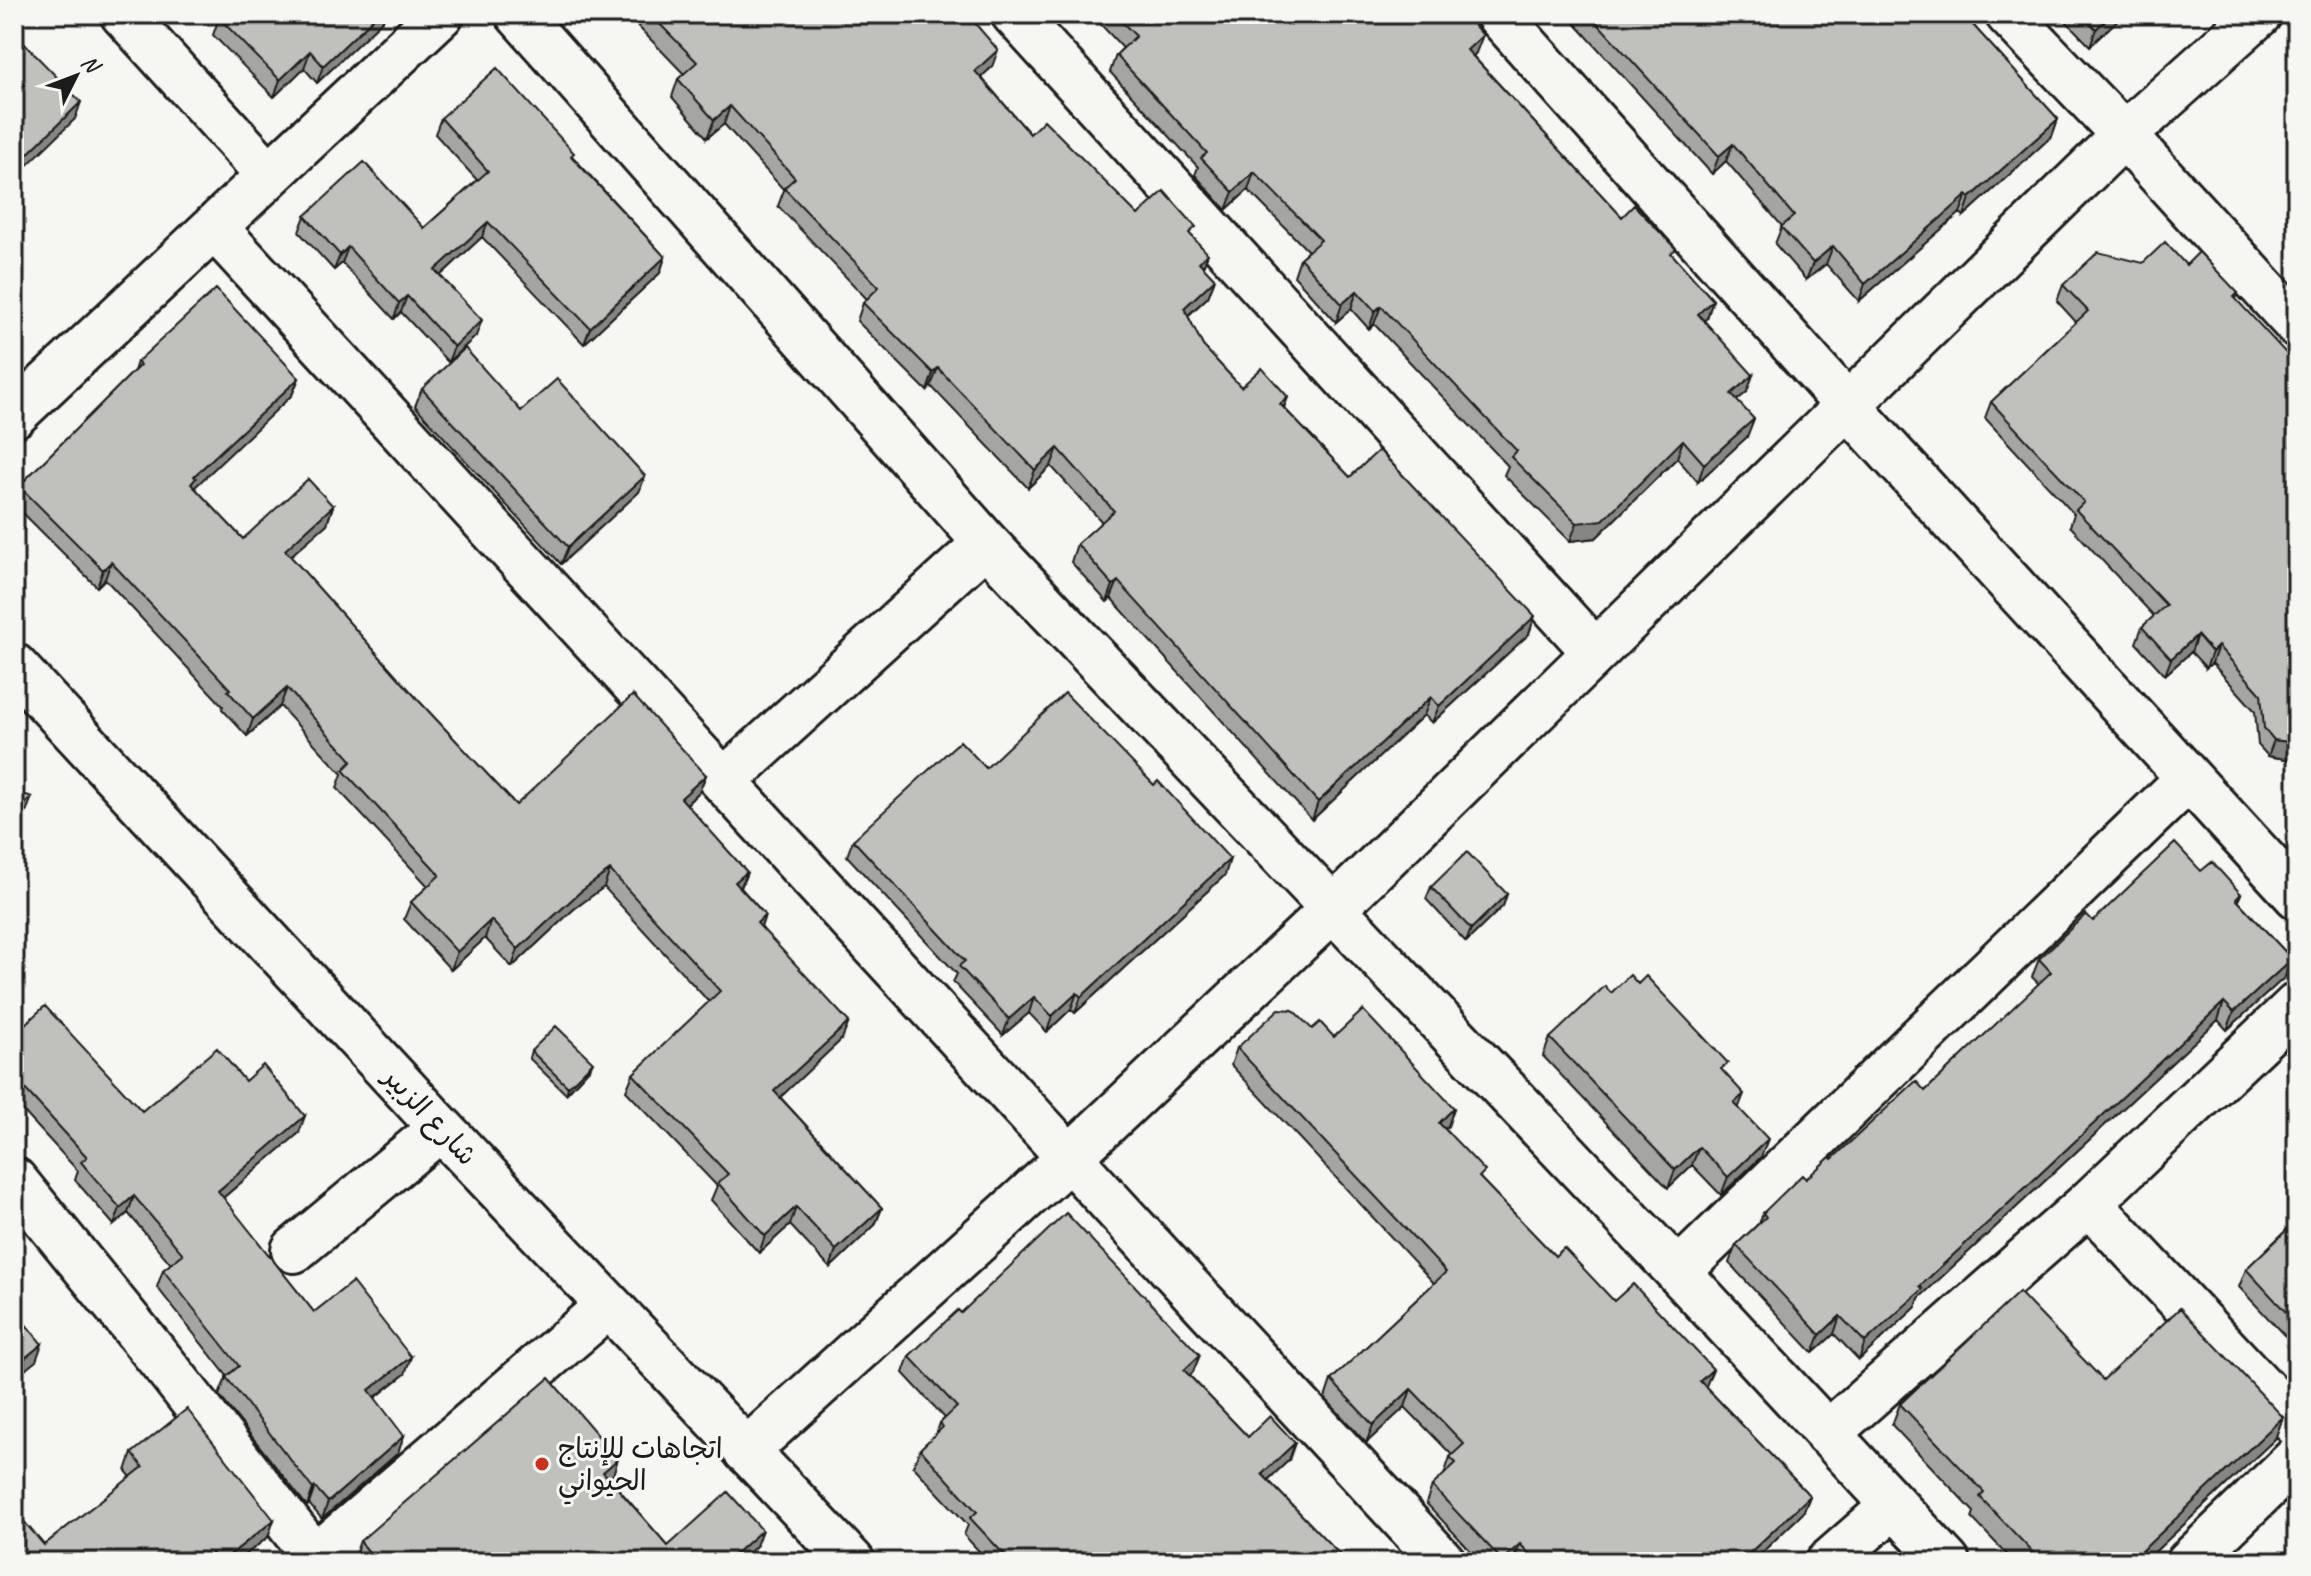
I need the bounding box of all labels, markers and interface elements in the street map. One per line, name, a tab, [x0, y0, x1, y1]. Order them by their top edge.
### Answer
north arrow	[36, 36, 116, 116]
text: N	[75, 49, 107, 80]
street label: شارع الزبير	[374, 1059, 485, 1174]
place label: اتجاهات للإنتاج الحيواني	[558, 1431, 723, 1505]
marker: اتجاهات للإنتاج الحيواني	[533, 1455, 551, 1473]

